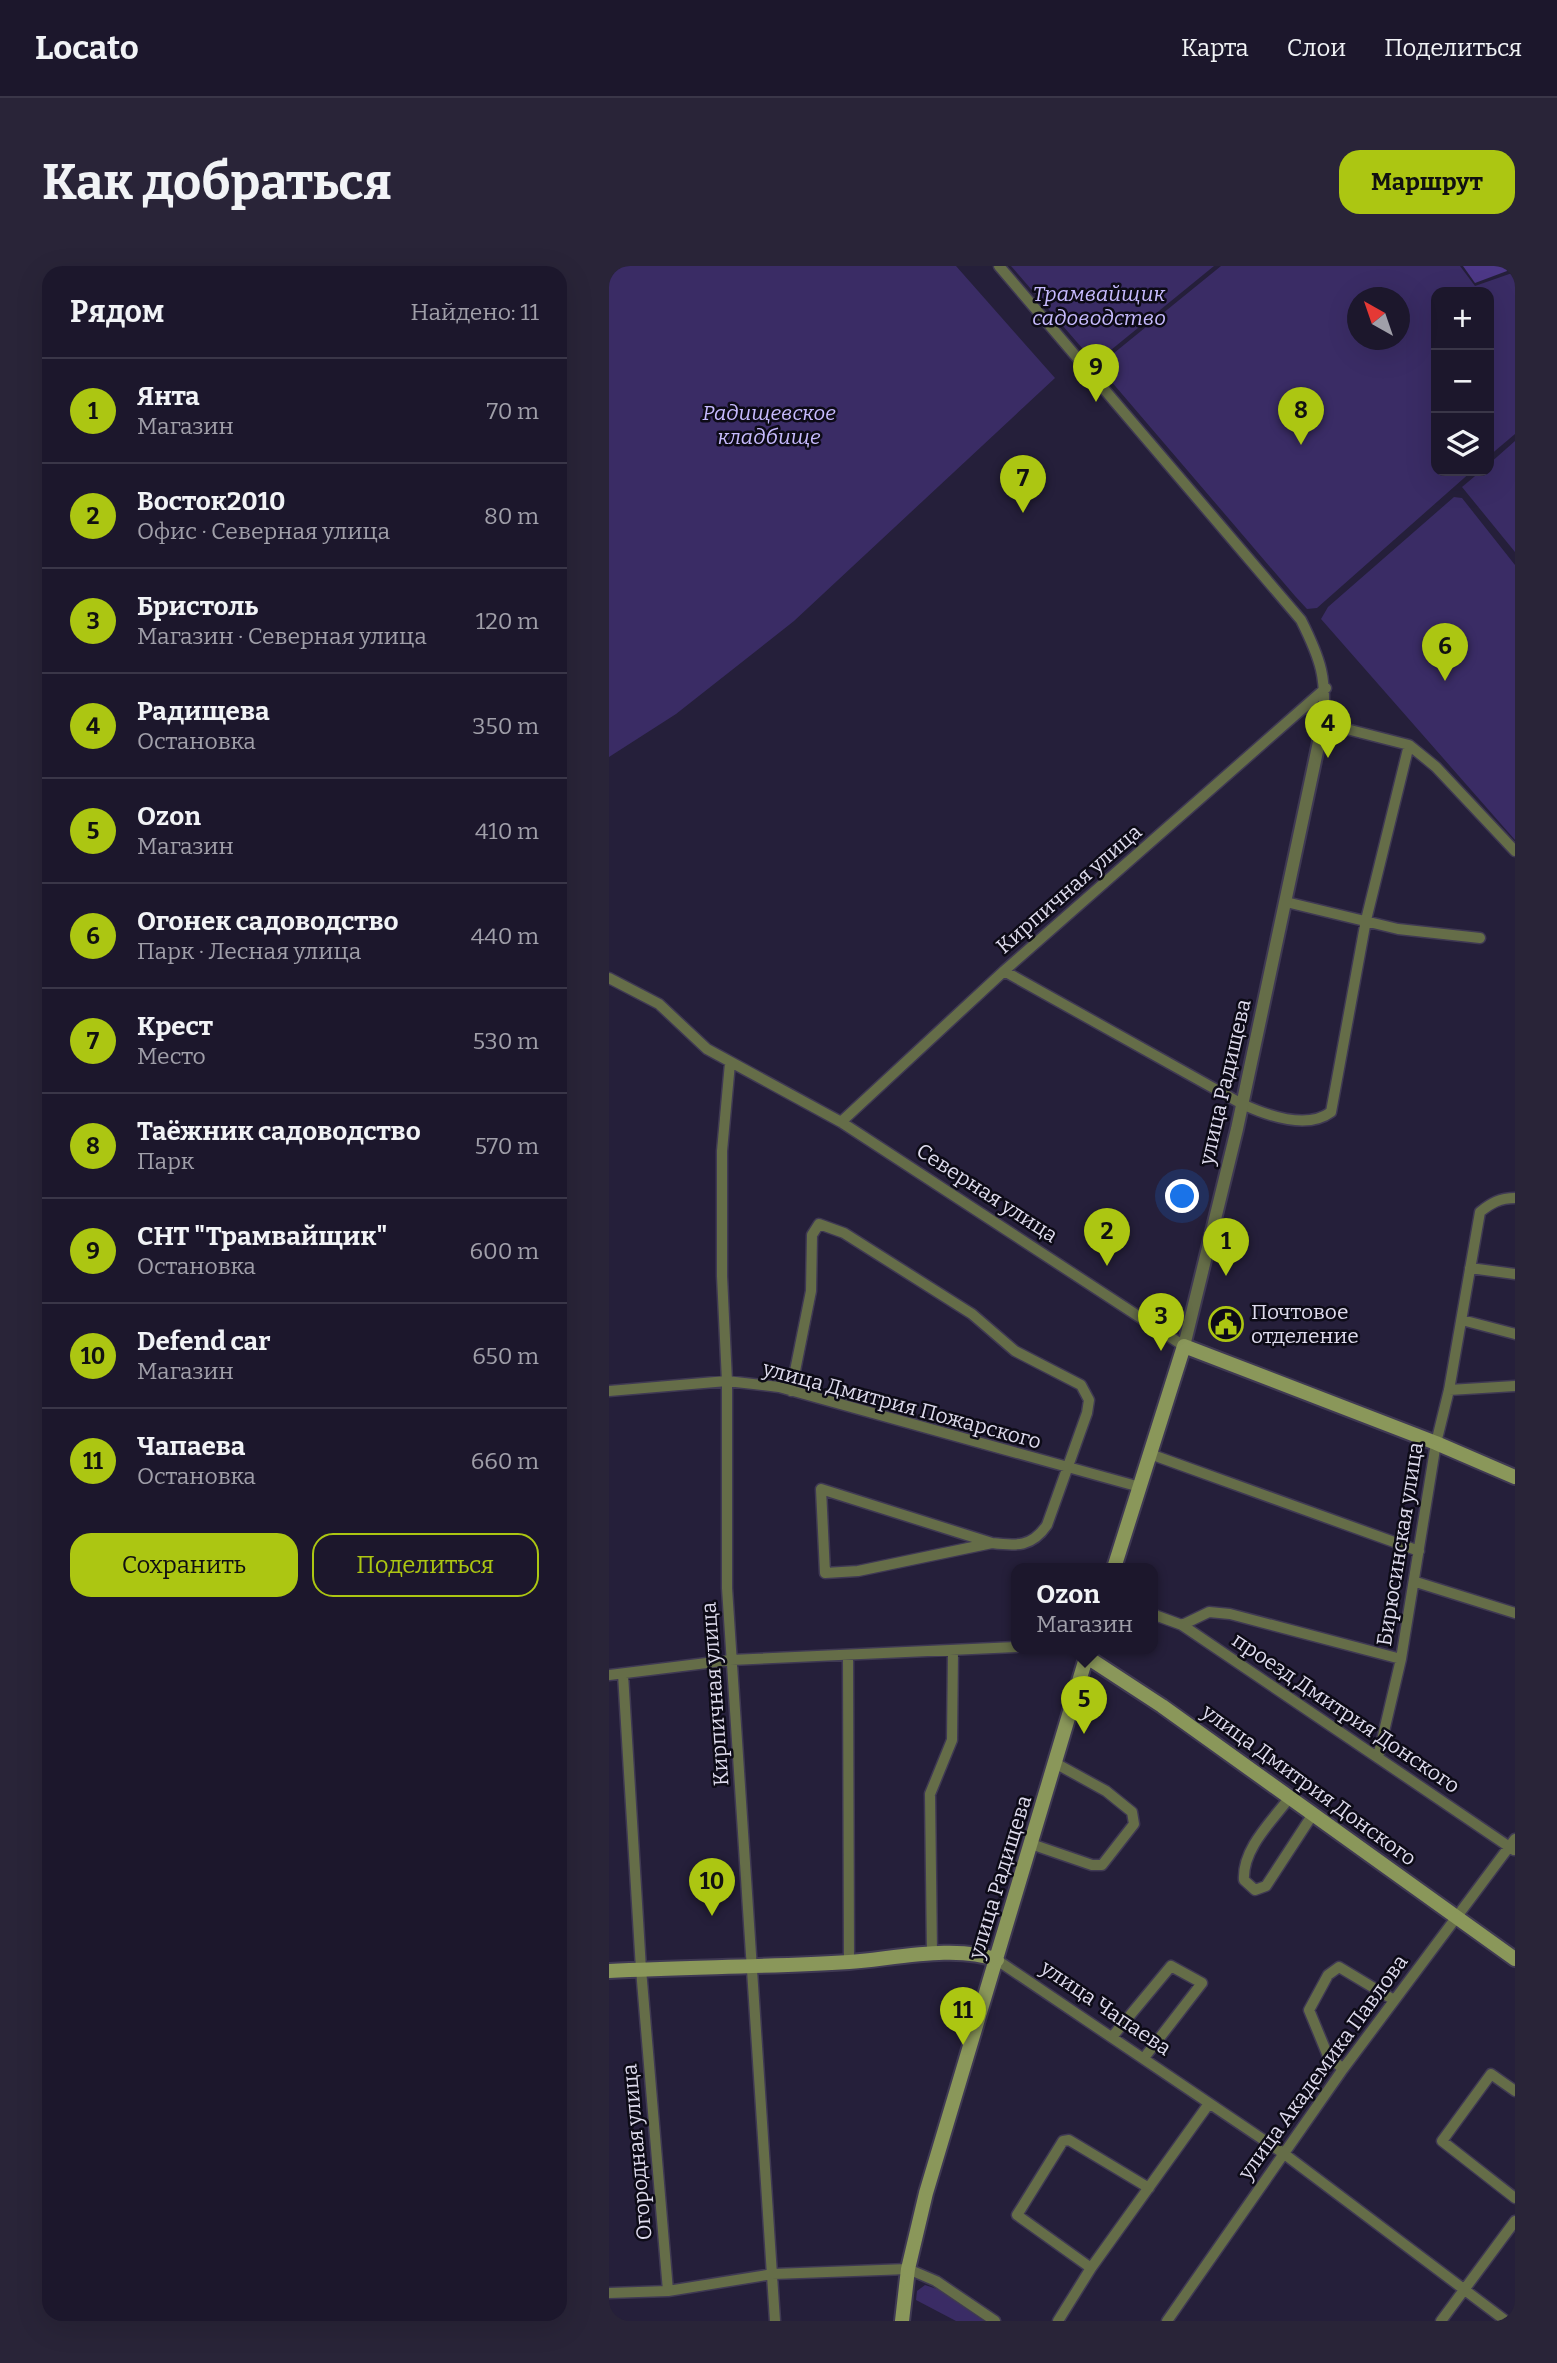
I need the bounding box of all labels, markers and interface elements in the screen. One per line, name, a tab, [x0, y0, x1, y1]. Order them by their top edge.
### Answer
text: Locato	[35, 28, 139, 68]
text: Карта	[1181, 34, 1249, 62]
text: Слои	[1287, 34, 1346, 62]
text: Поделиться	[1384, 34, 1522, 62]
button: Маршрут	[1339, 150, 1515, 214]
text: Как добраться	[42, 153, 392, 212]
park label: Трамвайщик садоводство	[1032, 281, 1166, 331]
north arrow	[1347, 287, 1410, 350]
map controls	[1431, 287, 1494, 476]
button: +	[1431, 287, 1494, 350]
text: Рядом	[70, 294, 164, 330]
text: Найдено: 11	[411, 298, 539, 326]
pin: 9	[1073, 344, 1119, 402]
button: −	[1431, 350, 1494, 413]
text: Янта	[137, 381, 200, 412]
pin: 8	[1278, 387, 1324, 445]
text: 1	[88, 397, 98, 425]
text: 70 m	[487, 397, 539, 425]
park label: Радищевское кладбище	[702, 400, 836, 450]
text: Магазин	[137, 412, 234, 440]
button: layers	[1431, 413, 1494, 476]
pin: 7	[1000, 455, 1046, 513]
text: Восток2010	[137, 486, 285, 517]
text: 2	[87, 502, 99, 530]
text: 80 m	[484, 502, 539, 530]
text: Офис · Северная улица	[137, 517, 390, 545]
text: Бристоль	[137, 591, 258, 622]
text: 3	[86, 607, 100, 635]
text: 120 m	[476, 607, 539, 635]
text: Магазин · Северная улица	[137, 622, 427, 650]
pin: 6	[1422, 623, 1468, 681]
text: Радищева	[137, 696, 270, 727]
pin: 4	[1305, 700, 1351, 758]
text: 4	[86, 712, 100, 740]
text: 350 m	[472, 712, 539, 740]
text: Остановка	[137, 727, 256, 755]
text: Ozon	[137, 801, 201, 832]
text: 5	[87, 817, 99, 845]
text: 410 m	[475, 817, 539, 845]
street label: Кирпичная улица	[991, 818, 1147, 959]
text: Магазин	[137, 832, 234, 860]
text: Огонек садоводство	[137, 906, 398, 937]
text: 6	[86, 922, 100, 950]
text: 440 m	[471, 922, 539, 950]
text: Парк · Лесная улица	[137, 937, 361, 965]
street label: улица Радищева	[1193, 996, 1257, 1169]
text: Крест	[137, 1011, 213, 1042]
text: 7	[87, 1027, 99, 1055]
text: 530 m	[473, 1027, 539, 1055]
text: Место	[137, 1042, 206, 1070]
text: Таёжник садоводство	[137, 1116, 421, 1147]
text: 8	[86, 1132, 100, 1160]
text: 570 m	[475, 1132, 539, 1160]
street label: Северная улица	[911, 1138, 1063, 1249]
text: Парк	[137, 1147, 194, 1175]
your location	[1165, 1179, 1199, 1213]
pin: 2	[1084, 1208, 1130, 1266]
pin: 1	[1203, 1218, 1249, 1276]
text: СНТ "Трамвайщик"	[137, 1221, 388, 1252]
text: 9	[86, 1237, 100, 1265]
text: 600 m	[469, 1237, 539, 1265]
text: Остановка	[137, 1252, 256, 1280]
pin: 3	[1138, 1293, 1184, 1351]
place label: Почтовое отделение	[1251, 1299, 1359, 1349]
public building icon: Почтовое отделение	[1207, 1305, 1245, 1343]
text: Defend car	[137, 1326, 270, 1357]
text: 10	[81, 1342, 105, 1370]
text: 650 m	[472, 1342, 539, 1370]
street label: улица Дмитрия Пожарского	[759, 1355, 1044, 1455]
text: Магазин	[137, 1357, 234, 1385]
text: Чапаева	[137, 1431, 245, 1462]
street label: Бирюсинская улица	[1371, 1440, 1429, 1648]
text: 11	[83, 1447, 103, 1475]
text: 660 m	[471, 1447, 539, 1475]
text: Остановка	[137, 1462, 256, 1490]
button: Сохранить	[70, 1533, 298, 1597]
button: Поделиться	[312, 1533, 539, 1597]
popup	[1011, 1563, 1158, 1654]
text: Ozon	[1036, 1579, 1100, 1610]
street label: Кирпичная улица	[696, 1601, 734, 1787]
text: Магазин	[1036, 1610, 1133, 1638]
street label: проезд Дмитрия Донского	[1227, 1627, 1465, 1799]
pin: 5	[1061, 1676, 1107, 1734]
street label: улица Дмитрия Донского	[1196, 1698, 1421, 1872]
street label: улица Радищева	[962, 1792, 1037, 1963]
pin: 10	[689, 1858, 735, 1916]
street label: улица Академика Павлова	[1232, 1949, 1414, 2185]
street label: улица Чапаева	[1035, 1954, 1177, 2062]
pin: 11	[940, 1987, 986, 2045]
street label: Огородная улица	[616, 2062, 658, 2241]

